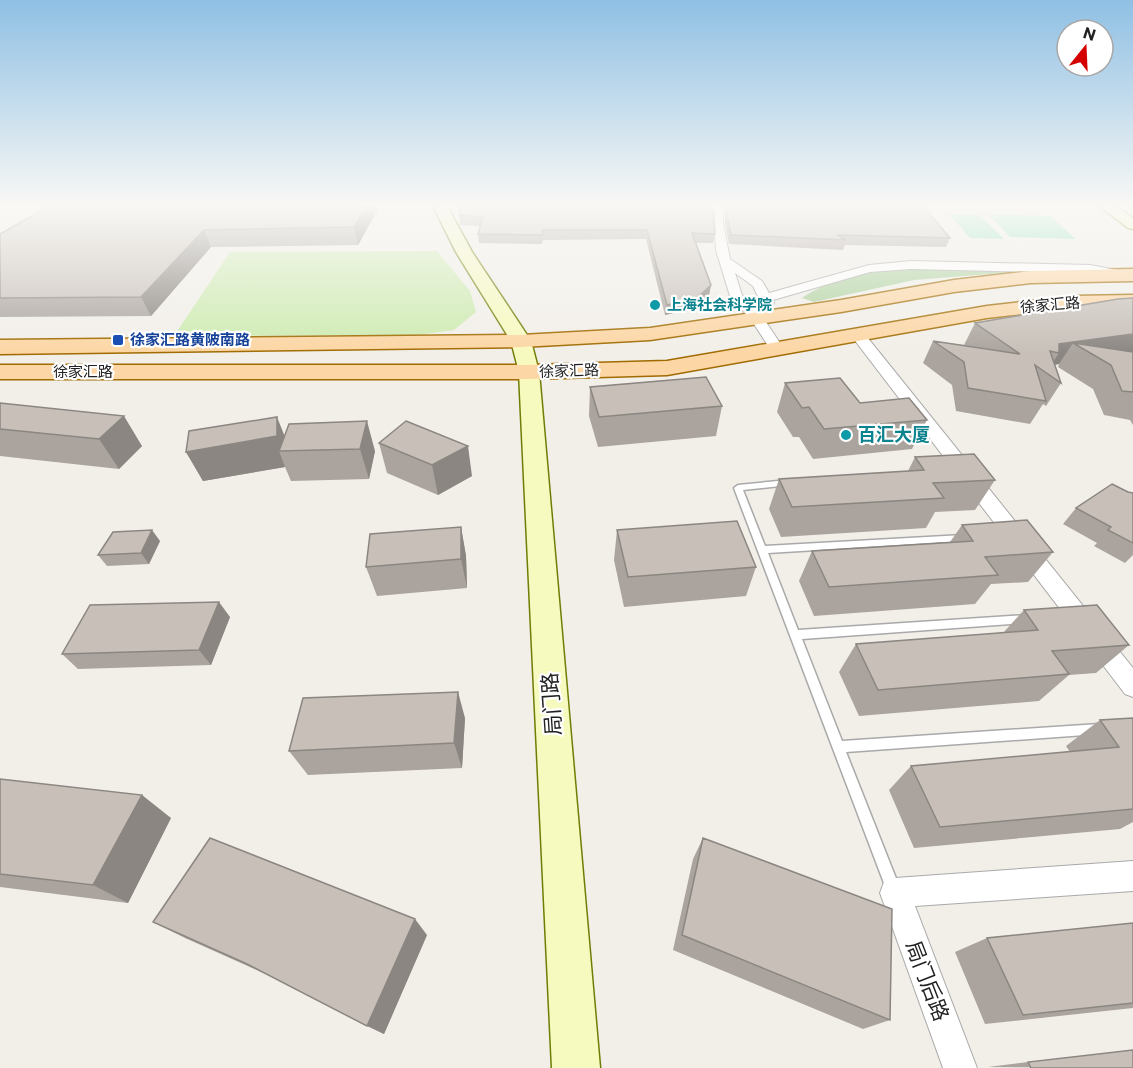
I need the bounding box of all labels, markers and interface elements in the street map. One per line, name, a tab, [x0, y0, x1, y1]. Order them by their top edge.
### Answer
north arrow	[1055, 18, 1115, 78]
text: N	[1081, 22, 1098, 44]
street label: 徐家汇路	[1019, 292, 1081, 316]
place label: 上海社会科学院	[667, 295, 772, 313]
marker: 上海社会科学院	[648, 298, 662, 312]
place label: 徐家汇路黄陂南路	[130, 330, 250, 348]
marker: 徐家汇路黄陂南路	[111, 333, 125, 347]
street label: 徐家汇路	[539, 360, 599, 380]
street label: 徐家汇路	[53, 362, 113, 380]
place label: 百汇大厦	[858, 423, 930, 445]
marker: 百汇大厦	[839, 428, 853, 442]
street label: 局门路	[536, 672, 565, 736]
street label: 局门后路	[902, 937, 955, 1024]

